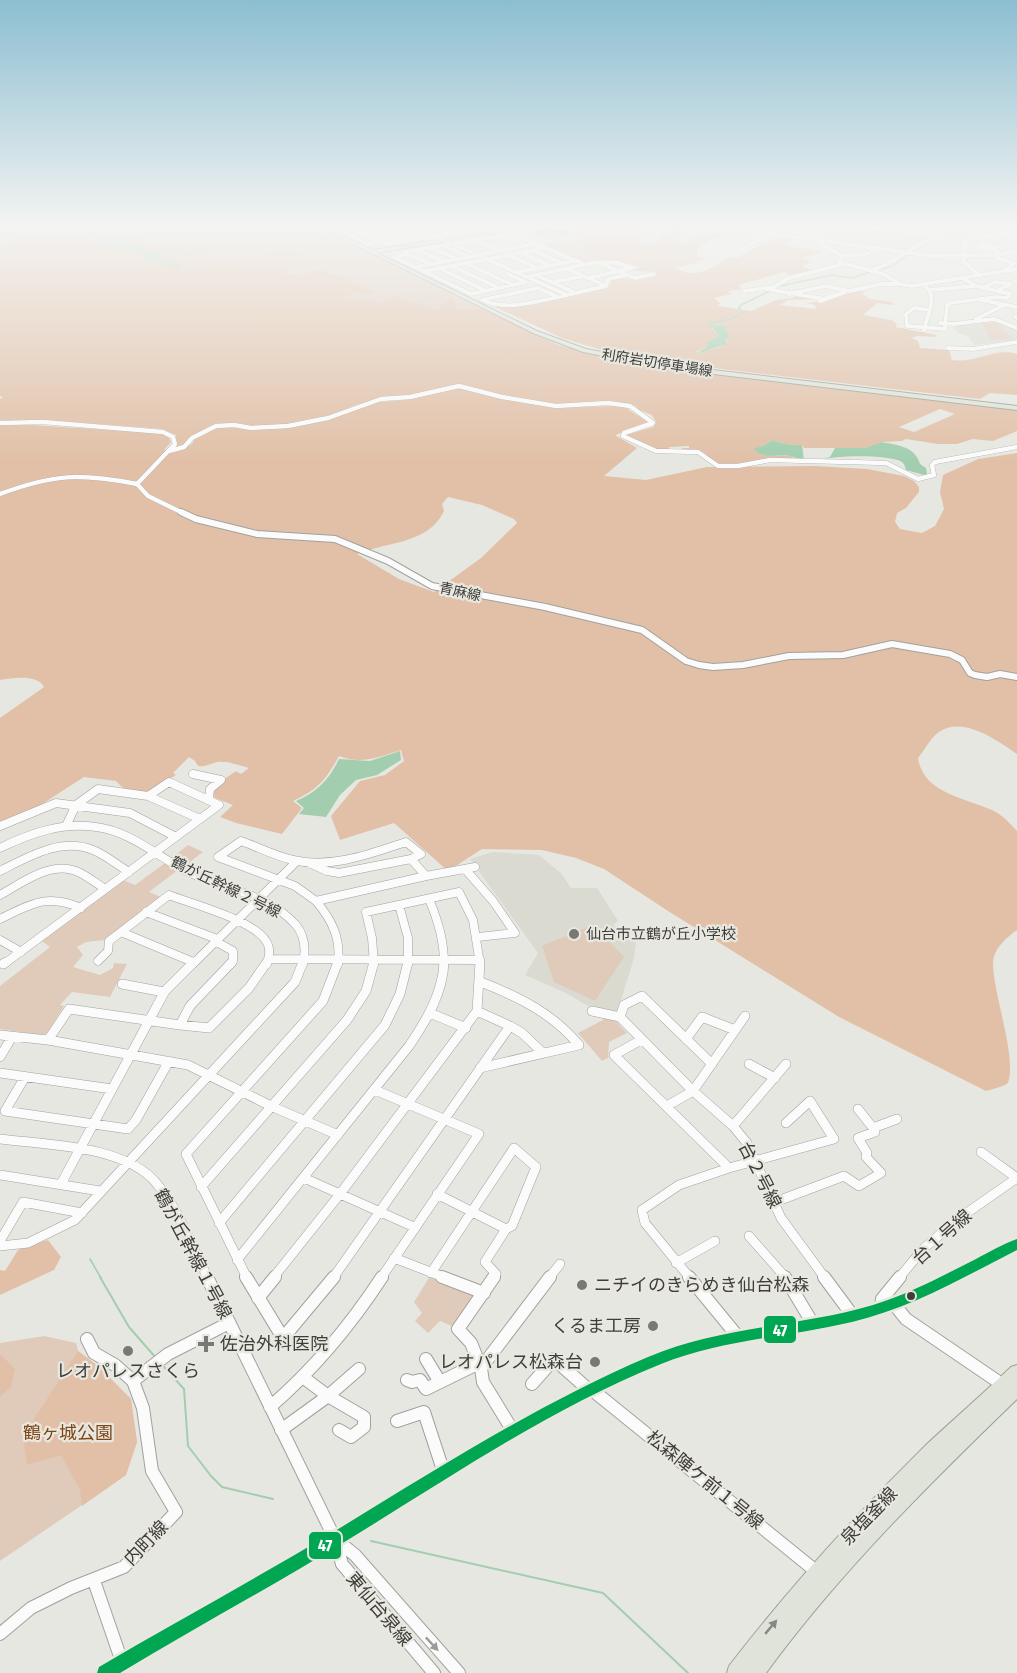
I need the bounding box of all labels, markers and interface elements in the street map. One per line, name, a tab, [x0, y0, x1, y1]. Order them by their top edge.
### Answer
street label: 利府岩切停車場線	[600, 346, 714, 380]
street label: 青麻線	[438, 579, 482, 605]
street label: 鶴が丘幹線２号線	[168, 853, 284, 921]
place label: 仙台市立鶴が丘小学校	[586, 925, 736, 943]
marker: 仙台市立鶴が丘小学校	[567, 927, 581, 941]
street label: 台２号線	[734, 1138, 786, 1212]
street label: 鶴が丘幹線１号線	[149, 1185, 237, 1323]
street label: 台１号線	[908, 1205, 976, 1269]
place label: ニチイのきらめき仙台松森	[594, 1274, 809, 1296]
marker: ニチイのきらめき仙台松森	[575, 1278, 589, 1292]
unlabelled marker	[905, 1290, 917, 1302]
place label: くるま工房	[551, 1315, 641, 1337]
line badge: 47	[763, 1315, 797, 1344]
marker: くるま工房	[646, 1319, 660, 1333]
text: 47	[773, 1321, 788, 1340]
place label: 佐治外科医院	[220, 1333, 328, 1355]
marker: 佐治外科医院	[197, 1335, 215, 1353]
marker: レオパレスさくら	[121, 1344, 135, 1358]
place label: レオパレス松森台	[439, 1351, 583, 1373]
marker: レオパレス松森台	[588, 1355, 602, 1369]
place label: レオパレスさくら	[56, 1360, 200, 1382]
park label: 鶴ヶ城公園	[23, 1422, 113, 1444]
street label: 松森陣ケ前１号線	[642, 1426, 768, 1534]
street label: 泉塩釜線	[836, 1482, 902, 1550]
street label: 内町線	[119, 1516, 173, 1570]
line badge: 47	[308, 1531, 342, 1560]
text: 47	[318, 1536, 333, 1555]
street label: 東仙台泉線	[342, 1567, 416, 1651]
one-way arrow	[765, 1619, 778, 1635]
one-way arrow	[424, 1636, 438, 1650]

